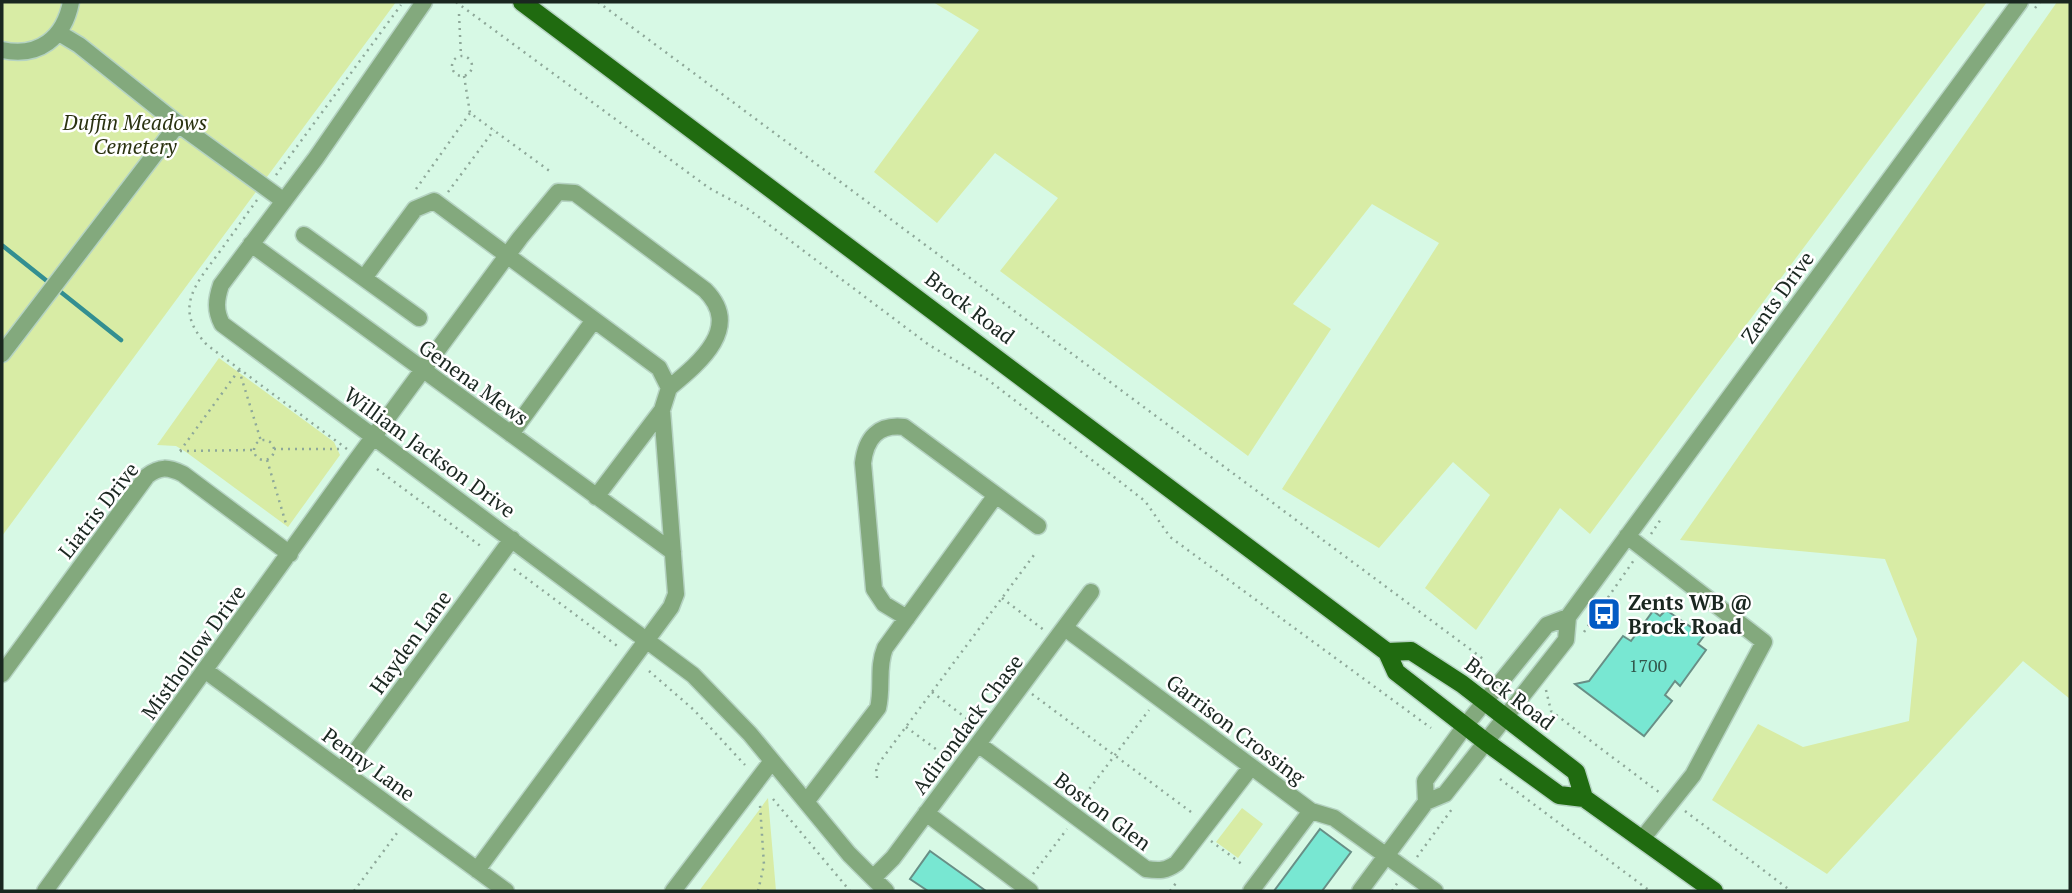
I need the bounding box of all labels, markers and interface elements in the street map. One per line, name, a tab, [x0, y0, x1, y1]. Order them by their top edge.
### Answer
park label: Duffin Meadows Cemetery	[62, 108, 207, 160]
street label: Zents Drive	[1734, 245, 1820, 349]
street label: Brock Road	[920, 264, 1021, 350]
street label: Genena Mews	[413, 333, 535, 431]
street label: William Jackson Drive	[339, 380, 521, 524]
street label: Liatris Drive	[52, 456, 144, 564]
street label: Misthollow Drive	[135, 579, 251, 725]
street label: Hayden Lane	[363, 585, 457, 699]
place label: Zents WB @ Brock Road	[1628, 588, 1752, 640]
bus stop icon: Zents WB @ Brock Road	[1585, 595, 1623, 633]
street label: Adirondack Chase	[905, 648, 1029, 800]
street label: Brock Road	[1460, 650, 1561, 736]
house number: 1700	[1629, 653, 1667, 677]
street label: Garrison Crossing	[1161, 668, 1312, 791]
street label: Penny Lane	[317, 721, 421, 807]
street label: Boston Glen	[1049, 765, 1158, 857]

